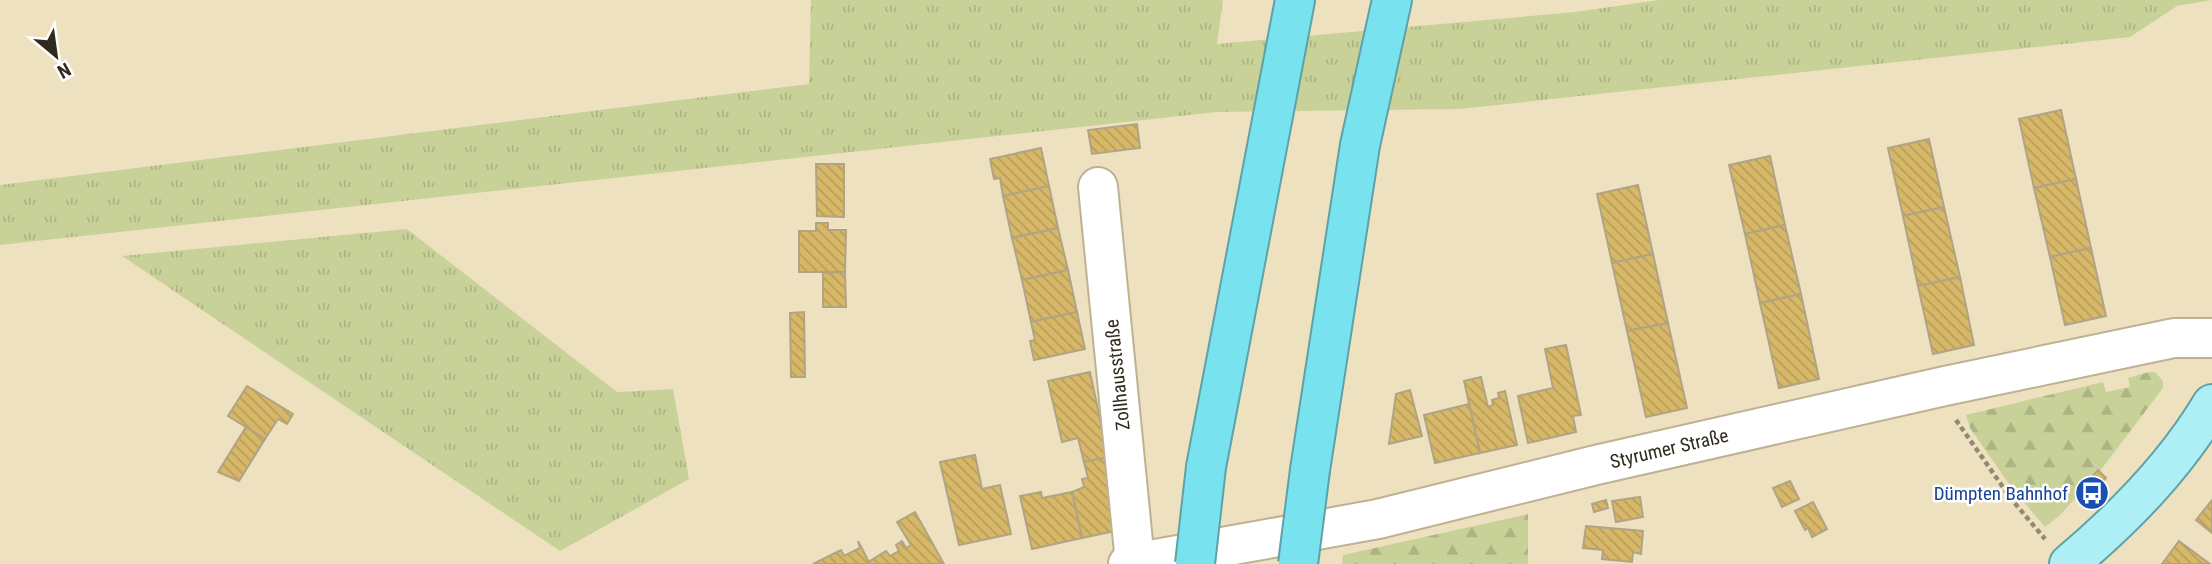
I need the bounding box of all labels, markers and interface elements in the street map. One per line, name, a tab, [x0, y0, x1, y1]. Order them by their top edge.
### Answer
north arrow	[21, 21, 91, 91]
text: N	[53, 58, 75, 83]
street label: Zollhausstraße	[1100, 318, 1135, 432]
street label: Styrumer Straße	[1608, 424, 1731, 473]
bus stop icon: Dümpten Bahnhof	[2073, 474, 2111, 512]
place label: Dümpten Bahnhof	[1934, 482, 2068, 505]

